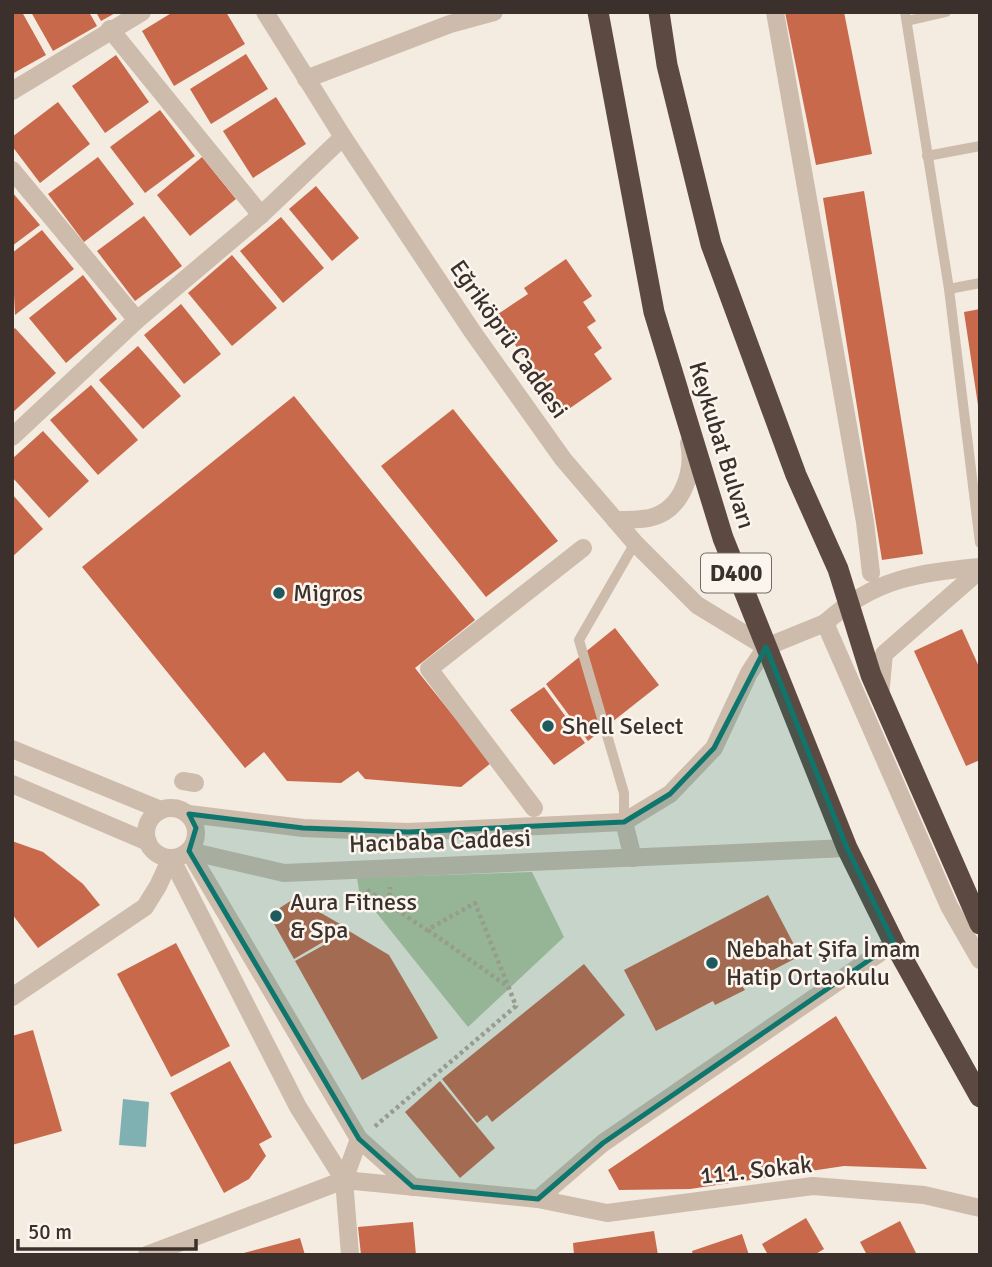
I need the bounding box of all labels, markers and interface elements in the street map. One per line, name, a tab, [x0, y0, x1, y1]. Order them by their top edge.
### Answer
street label: Eğriköprü Caddesi	[443, 254, 575, 424]
street label: Keykubat Bulvarı	[682, 358, 762, 532]
road number: D400	[701, 554, 771, 593]
place label: Migros	[293, 578, 363, 608]
marker: Migros	[271, 585, 287, 601]
place label: Shell Select	[562, 711, 683, 741]
marker: Shell Select	[540, 718, 556, 734]
street label: Hacıbaba Caddesi	[348, 823, 532, 859]
place label: Aura Fitness & Spa	[290, 887, 417, 945]
marker: Aura Fitness & Spa	[268, 908, 284, 924]
place label: Nebahat Şifa İmam Hatip Ortaokulu	[726, 934, 920, 992]
marker: Nebahat Şifa İmam Hatip Ortaokulu	[704, 955, 720, 971]
street label: 111. Sokak	[698, 1149, 814, 1191]
scale bar	[18, 1208, 196, 1252]
text: 50 m	[28, 1219, 72, 1245]

